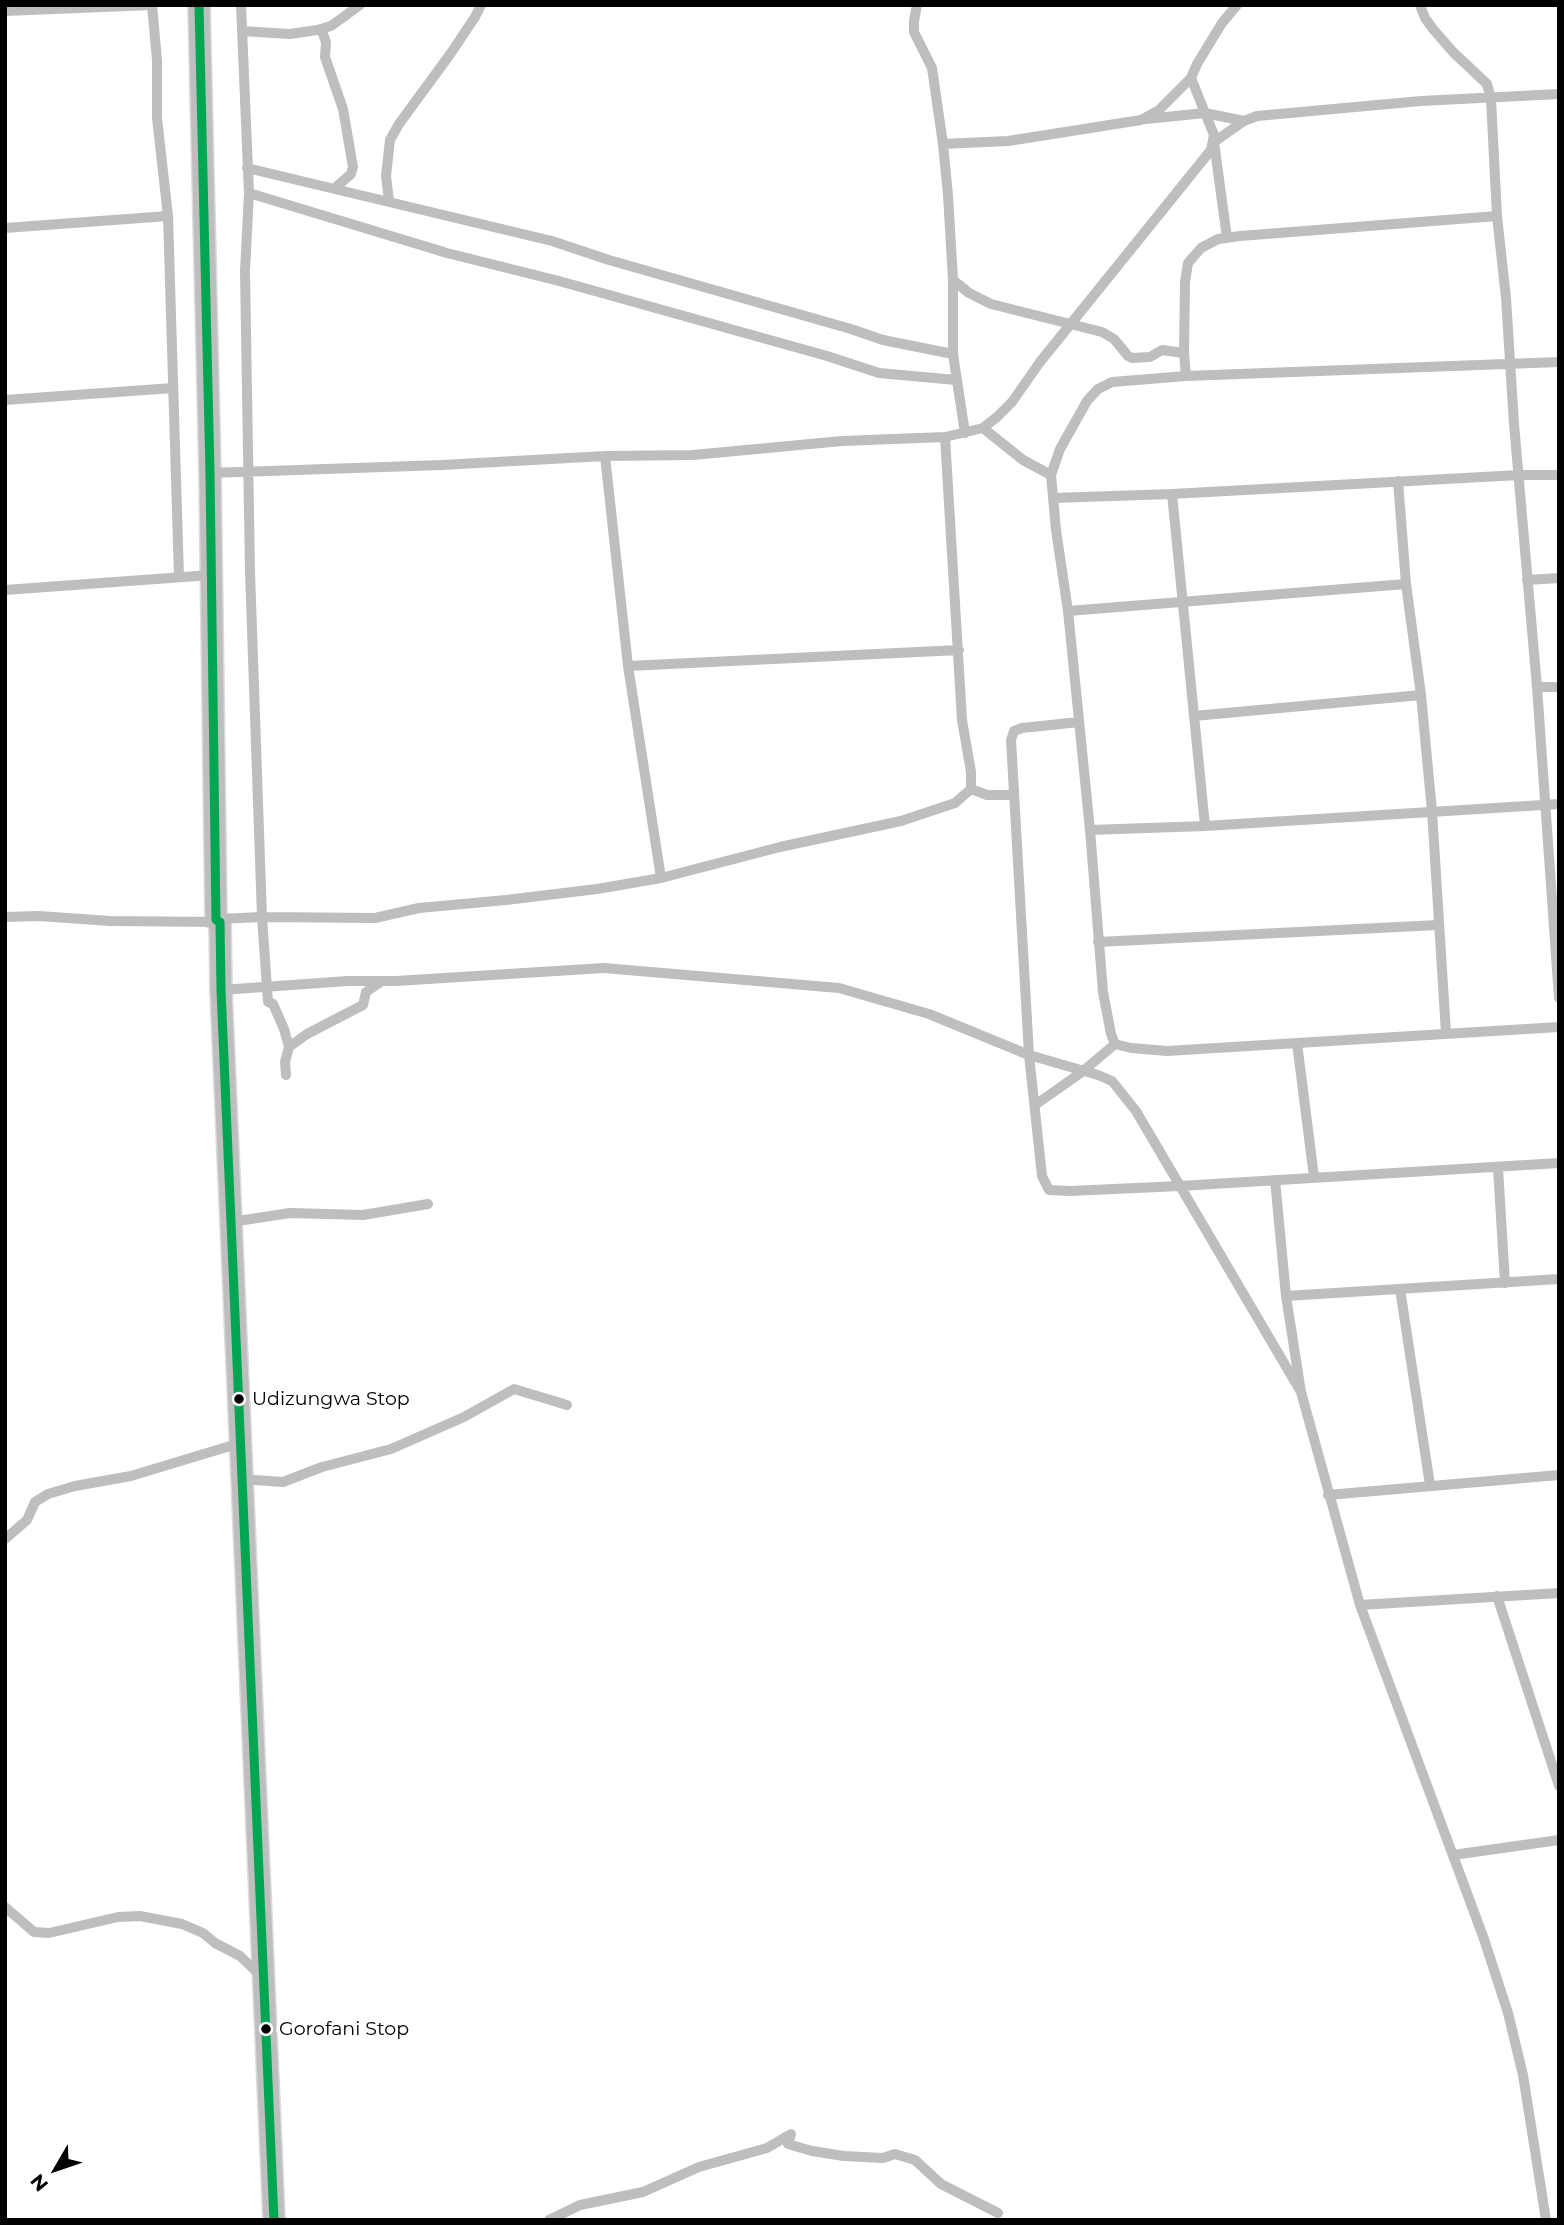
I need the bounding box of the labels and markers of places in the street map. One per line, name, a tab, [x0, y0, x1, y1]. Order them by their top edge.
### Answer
place label: Udizungwa Stop	[252, 1388, 410, 1410]
marker: Udizungwa Stop	[232, 1392, 246, 1406]
place label: Gorofani Stop	[279, 2018, 409, 2040]
marker: Gorofani Stop	[259, 2022, 273, 2036]

